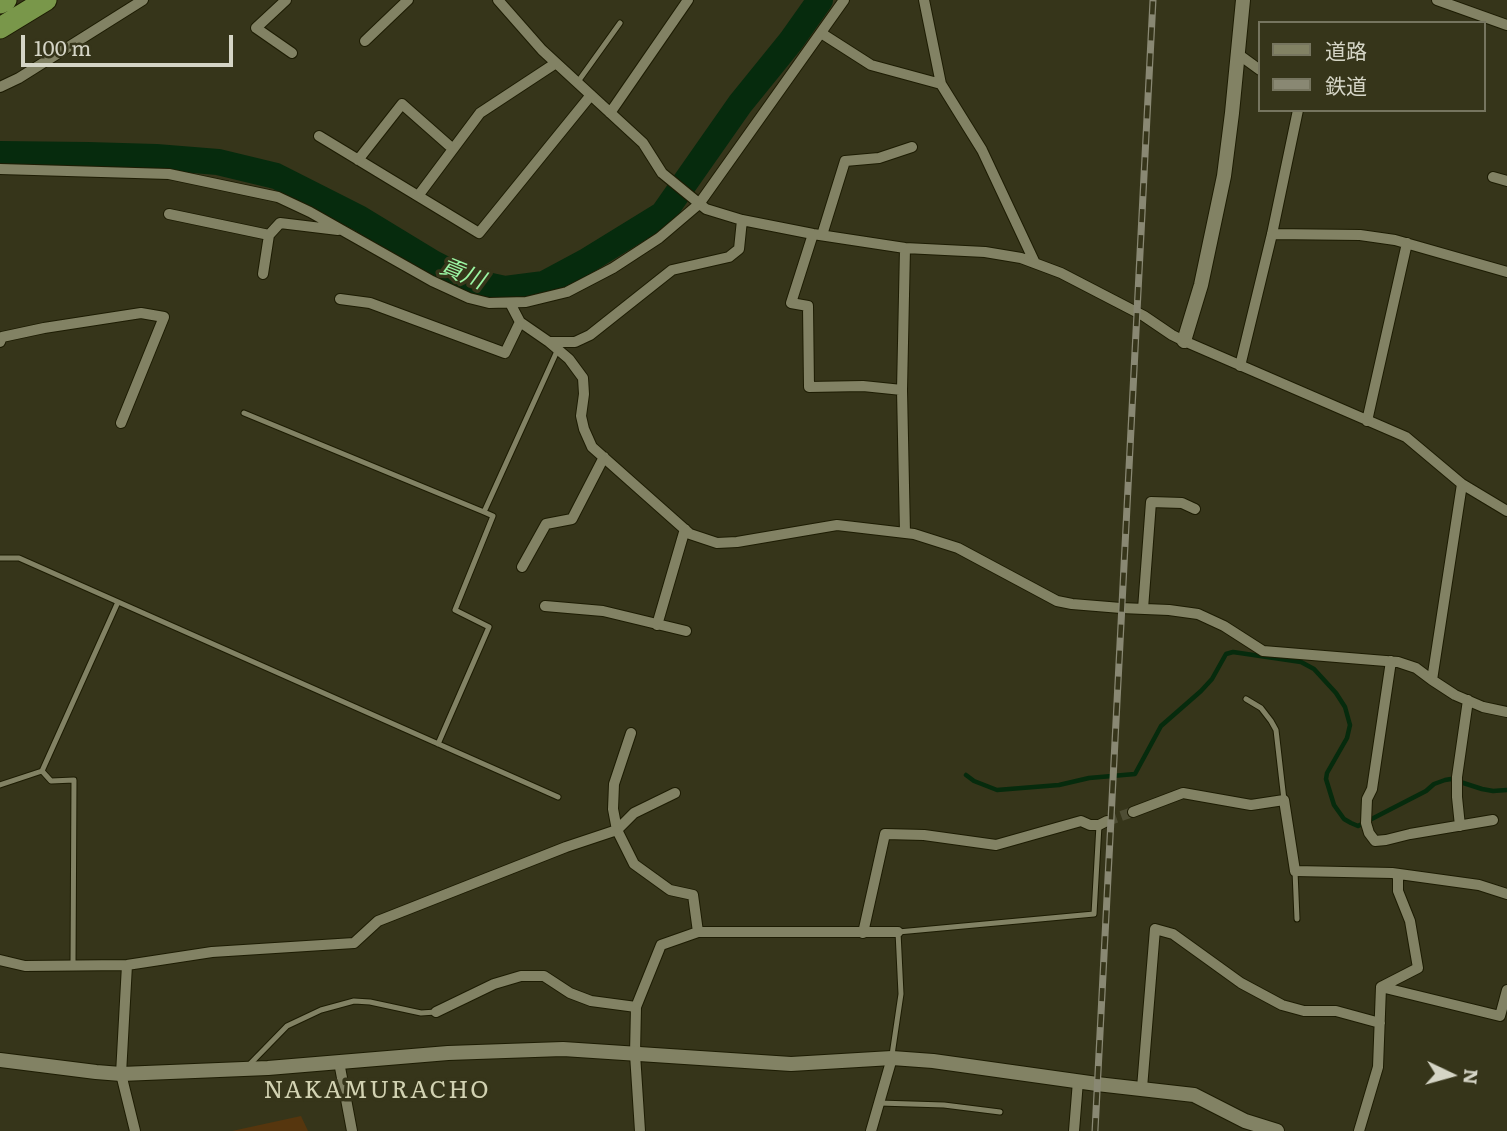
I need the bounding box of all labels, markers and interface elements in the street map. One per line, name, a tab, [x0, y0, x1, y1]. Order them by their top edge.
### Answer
scale bar	[24, 21, 236, 65]
legend	[1258, 21, 1486, 112]
text: 100 m	[34, 31, 91, 62]
text: 道路	[1325, 34, 1367, 65]
text: 鉄道	[1325, 69, 1367, 100]
water label: 貢川	[436, 253, 488, 295]
north arrow	[1416, 1040, 1486, 1110]
text: N	[1457, 1068, 1487, 1086]
district label: NAKAMURACHO	[265, 1077, 489, 1105]

